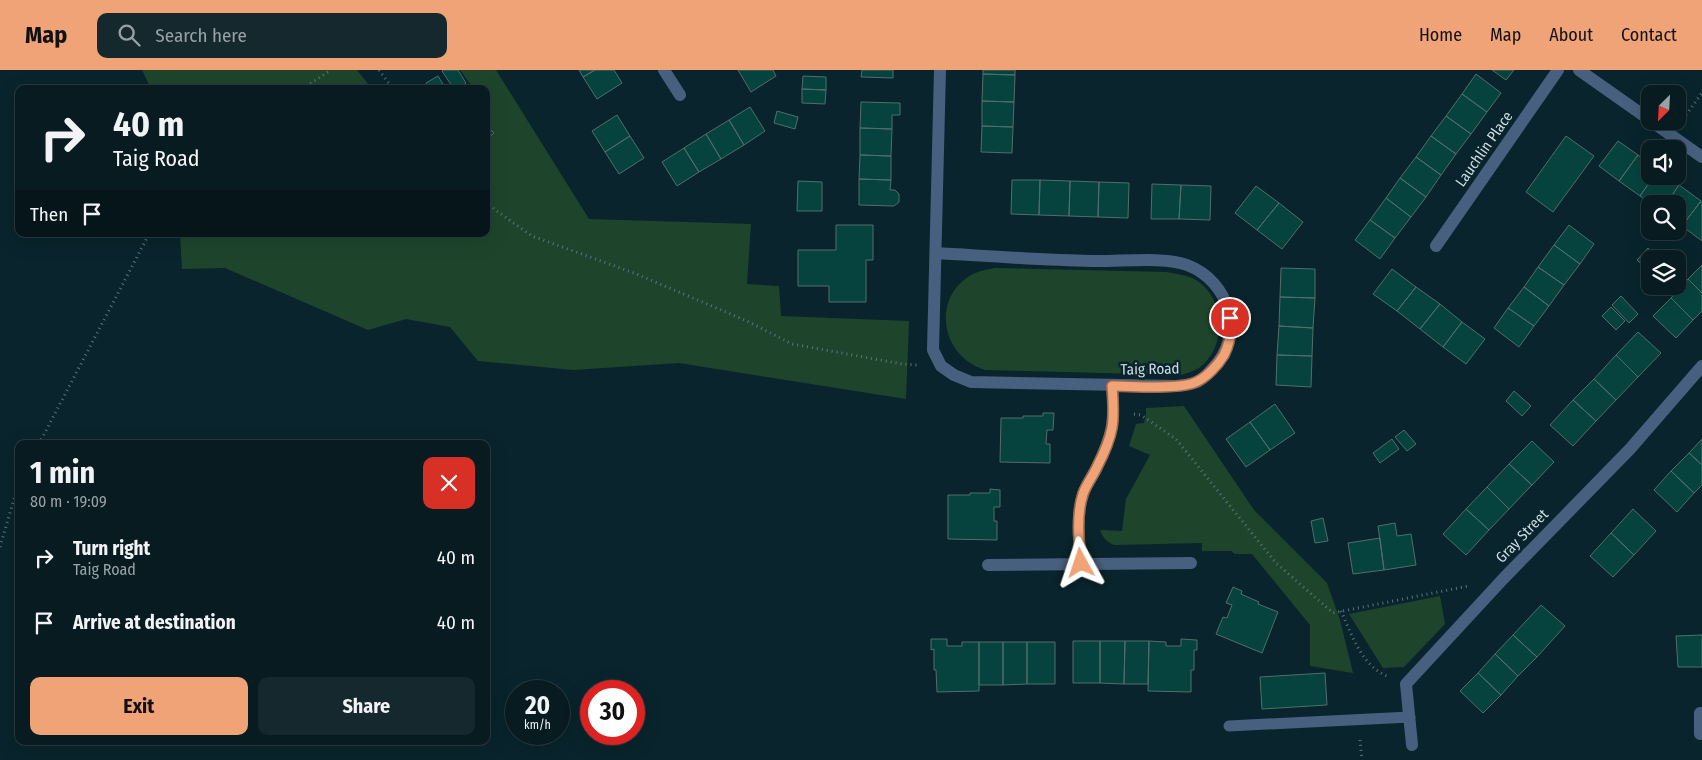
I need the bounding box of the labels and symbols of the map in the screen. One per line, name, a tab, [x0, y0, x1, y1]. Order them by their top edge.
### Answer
north arrow	[1641, 85, 1686, 130]
street label: Lauchlin Place	[1451, 108, 1517, 190]
pin	[1209, 297, 1251, 339]
street label: Taig Road	[1120, 359, 1180, 379]
street label: Gray Street	[1492, 505, 1552, 567]
position arrow	[1054, 536, 1106, 588]
speed limit sign: 30	[580, 680, 645, 745]

